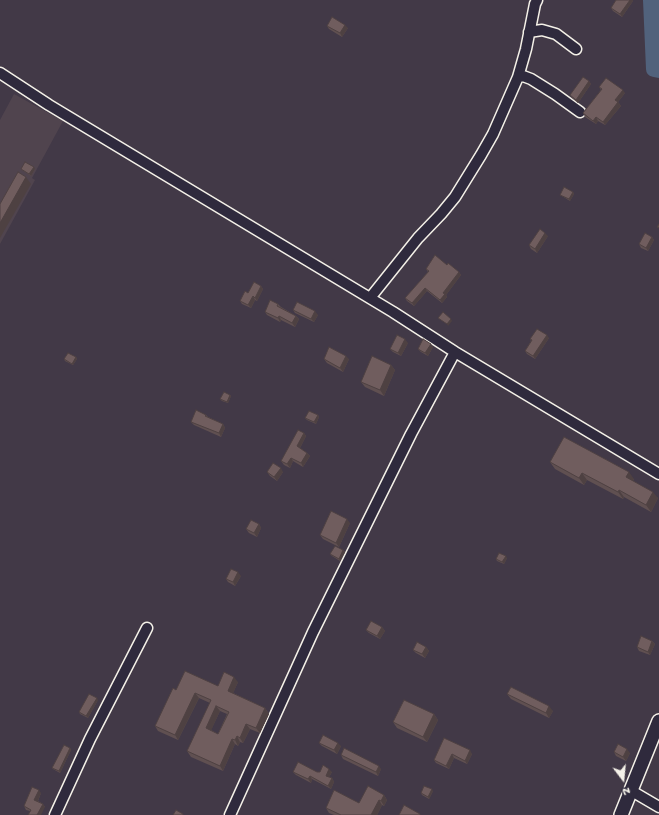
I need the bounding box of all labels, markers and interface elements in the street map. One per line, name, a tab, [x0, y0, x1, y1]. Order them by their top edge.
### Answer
north arrow	[603, 759, 643, 799]
text: N	[621, 784, 631, 797]

